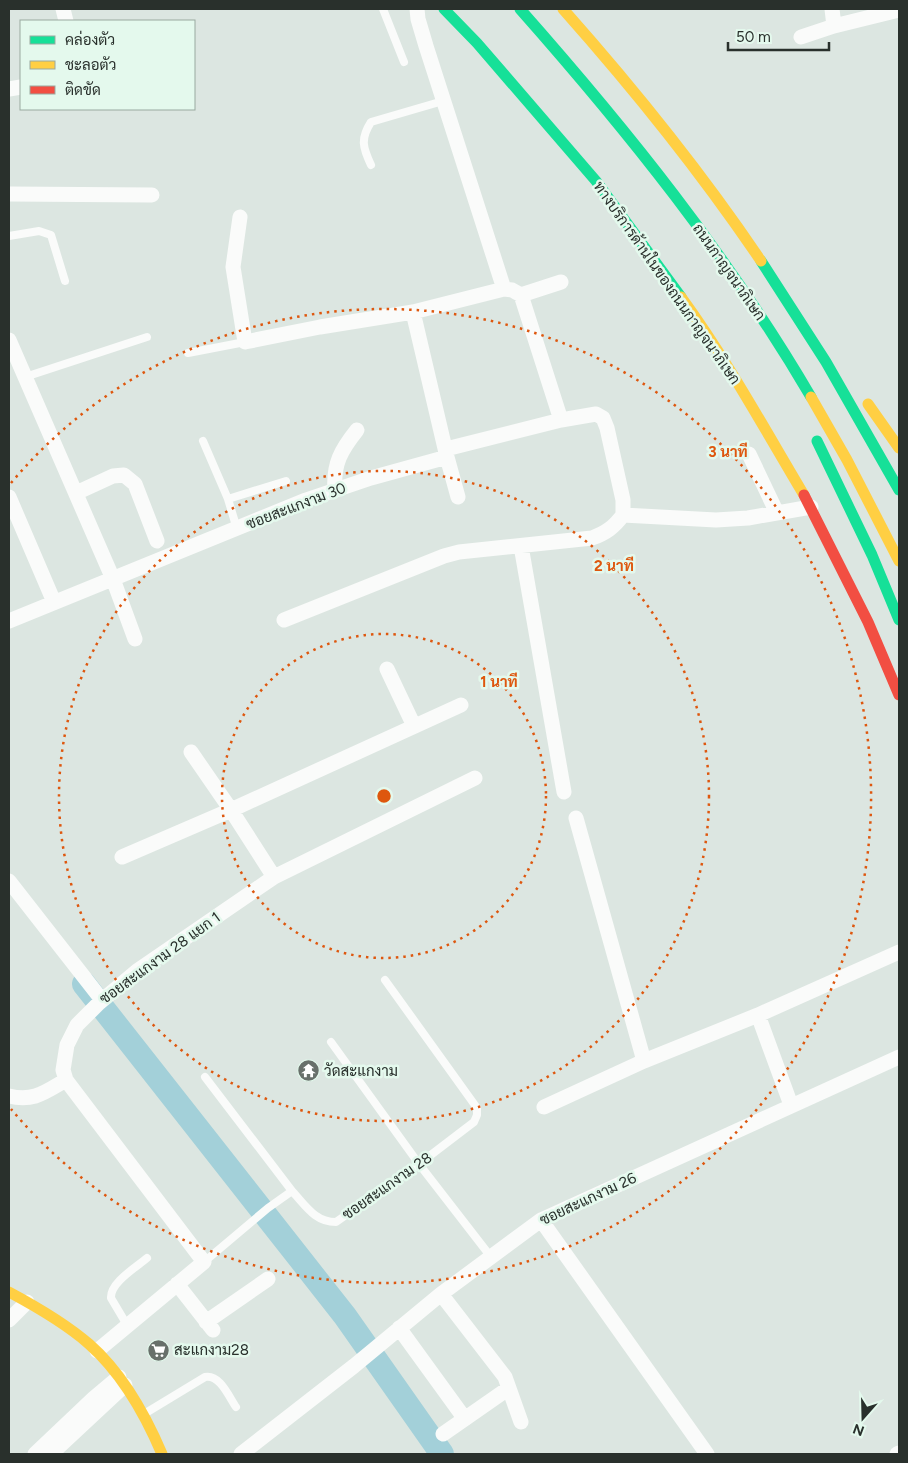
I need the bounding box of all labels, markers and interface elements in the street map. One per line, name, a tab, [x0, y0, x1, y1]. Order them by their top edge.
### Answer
legend	[20, 20, 195, 110]
scale bar	[728, 20, 829, 52]
text: 50 m	[736, 28, 771, 46]
text: คล่องตัว	[65, 30, 115, 49]
text: ชะลอตัว	[65, 56, 116, 74]
text: ติดขัด	[65, 81, 101, 99]
street label: ทางบริการด้านในของถนนกาญจนาภิเษก	[590, 178, 745, 388]
street label: ถนนกาญจนาภิเษก	[689, 220, 769, 324]
text: 3 นาที	[708, 442, 748, 461]
street label: ซอยสะแกงาม 30	[244, 479, 348, 533]
text: 2 นาที	[594, 556, 634, 575]
text: 1 นาที	[480, 672, 518, 691]
centre of rings	[375, 787, 393, 805]
street label: ซอยสะแกงาม 28 แยก 1	[96, 908, 224, 1008]
temple icon: วัดสะแกงาม	[296, 1059, 320, 1083]
place label: วัดสะแกงาม	[324, 1062, 398, 1080]
street label: ซอยสะแกงาม 28	[339, 1148, 435, 1224]
street label: ซอยสะแกงาม 26	[537, 1169, 640, 1229]
supermarket icon: สะแกงาม28	[146, 1338, 170, 1362]
place label: สะแกงาม28	[174, 1341, 249, 1359]
north arrow	[838, 1393, 888, 1443]
text: N	[851, 1420, 867, 1440]

